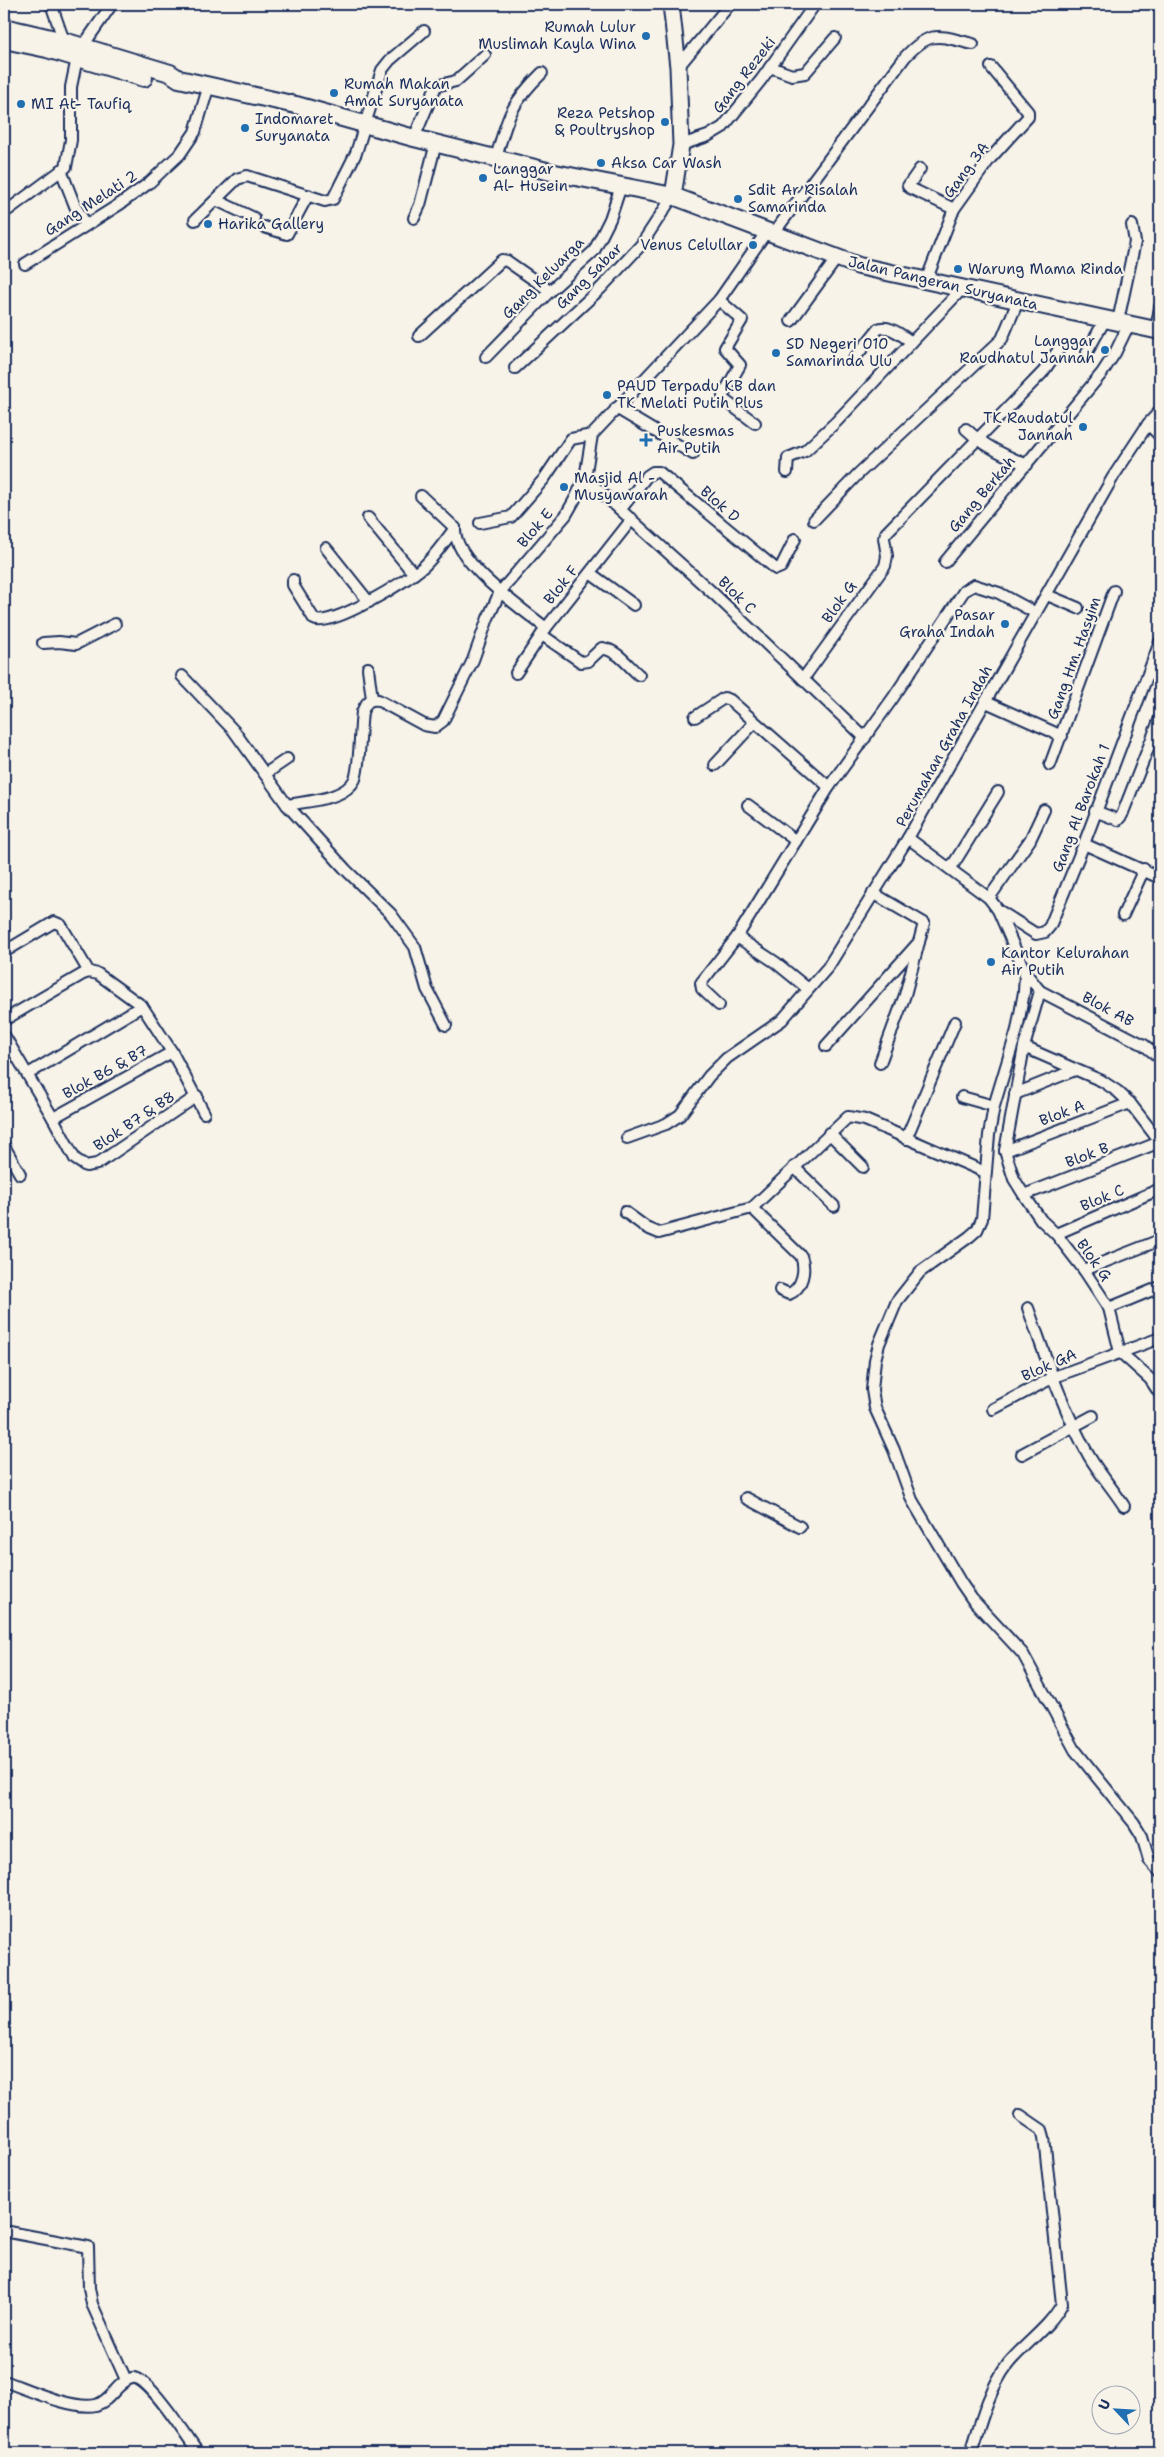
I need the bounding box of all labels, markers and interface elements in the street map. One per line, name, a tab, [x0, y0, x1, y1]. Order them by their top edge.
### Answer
place label: Rumah Lulur Muslimah Kayla Wina	[478, 17, 637, 54]
marker: Rumah Lulur Muslimah Kayla Wina	[640, 30, 652, 42]
street label: Gang Rezeki	[708, 33, 780, 117]
place label: Rumah Makan Amat Suryanata	[344, 74, 464, 111]
marker: Rumah Makan Amat Suryanata	[328, 87, 340, 99]
place label: MI At- Taufiq	[31, 94, 132, 114]
marker: MI At- Taufiq	[15, 98, 27, 110]
place label: Reza Petshop & Poultryshop	[555, 103, 655, 140]
place label: Indomaret Suryanata	[255, 109, 334, 146]
marker: Reza Petshop & Poultryshop	[659, 116, 671, 128]
marker: Indomaret Suryanata	[239, 122, 251, 134]
street label: Gang 3A	[938, 138, 994, 202]
place label: Aksa Car Wash	[611, 153, 722, 173]
marker: Aksa Car Wash	[595, 157, 607, 169]
place label: Langgar Al- Husein	[493, 159, 568, 196]
street label: Gang Melati 2	[41, 166, 141, 240]
marker: Langgar Al- Husein	[477, 172, 489, 184]
place label: Sdit Ar Risalah Samarinda	[748, 180, 858, 217]
marker: Sdit Ar Risalah Samarinda	[732, 193, 744, 205]
place label: Harika Gallery	[218, 214, 324, 234]
marker: Harika Gallery	[202, 218, 214, 230]
street label: Gang Keluarga	[498, 232, 589, 323]
place label: Venus Celullar	[640, 235, 743, 255]
street label: Gang Sabar	[551, 238, 627, 314]
marker: Venus Celullar	[747, 239, 759, 251]
street label: Jalan Pangeran Suryanata	[846, 251, 1041, 315]
place label: Warung Mama Rinda	[968, 259, 1124, 279]
marker: Warung Mama Rinda	[952, 263, 964, 275]
place label: Langgar Raudhatul Jannah	[960, 331, 1095, 368]
place label: SD Negeri 010 Samarinda Ulu	[786, 334, 892, 371]
marker: Langgar Raudhatul Jannah	[1099, 344, 1111, 356]
marker: SD Negeri 010 Samarinda Ulu	[770, 347, 782, 359]
place label: PAUD Terpadu KB dan TK Melati Putih Plus	[617, 376, 776, 413]
marker: PAUD Terpadu KB dan TK Melati Putih Plus	[601, 389, 613, 401]
place label: TK Raudatul Jannah	[983, 408, 1073, 445]
place label: Puskesmas Air Putih	[657, 421, 734, 458]
marker: TK Raudatul Jannah	[1077, 421, 1089, 433]
marker: Puskesmas Air Putih	[639, 433, 653, 447]
street label: Gang Berkah	[944, 451, 1020, 537]
place label: Masjid Al - Musyawarah	[574, 468, 668, 505]
marker: Masjid Al - Musyawarah	[558, 481, 570, 493]
street label: Blok D	[696, 481, 744, 527]
street label: Blok E	[513, 504, 557, 552]
street label: Blok F	[539, 561, 583, 609]
street label: Blok C	[714, 572, 760, 618]
street label: Blok G	[817, 577, 861, 627]
street label: Gang Hm. Hasyim	[1043, 594, 1106, 722]
place label: Pasar Graha Indah	[899, 605, 995, 642]
marker: Pasar Graha Indah	[999, 618, 1011, 630]
street label: Perumahan Graha Indah	[891, 661, 997, 831]
street label: Gang Al Barokah 1	[1047, 741, 1115, 875]
place label: Kantor Kelurahan Air Putih	[1001, 943, 1129, 980]
marker: Kantor Kelurahan Air Putih	[985, 956, 997, 968]
street label: Blok AB	[1079, 987, 1138, 1031]
street label: Blok B6 & B7	[59, 1040, 151, 1104]
street label: Blok B7 & B8	[89, 1086, 179, 1156]
street label: Blok A	[1036, 1095, 1088, 1131]
street label: Blok B	[1062, 1138, 1112, 1172]
street label: Blok C	[1077, 1180, 1127, 1216]
street label: Blok G	[1072, 1235, 1116, 1285]
street label: Blok GA	[1018, 1344, 1080, 1386]
north arrow	[1092, 2384, 1142, 2434]
text: U	[1094, 2396, 1114, 2413]

